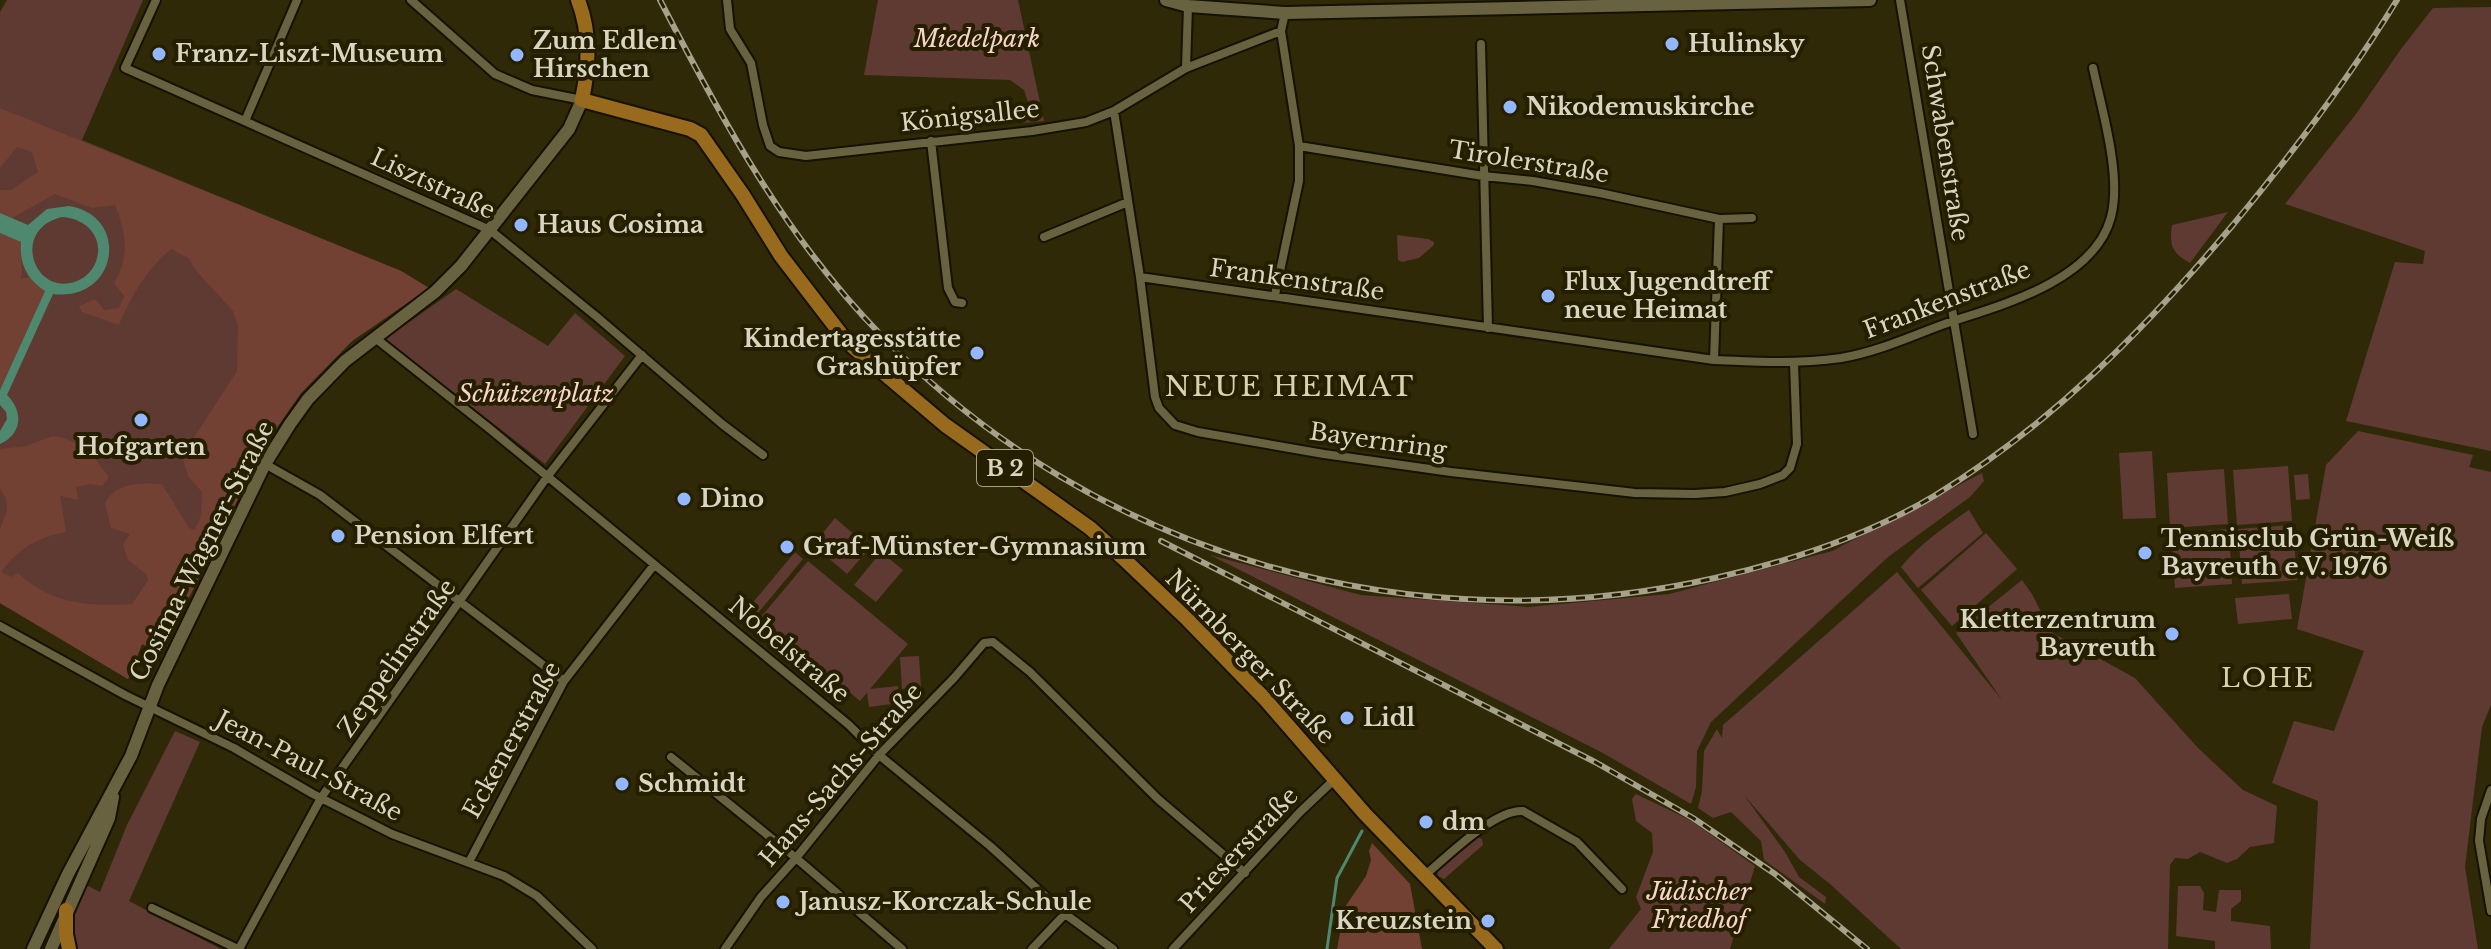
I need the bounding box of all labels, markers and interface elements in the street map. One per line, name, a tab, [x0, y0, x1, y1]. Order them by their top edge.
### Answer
park label: Miedelpark	[913, 24, 1040, 53]
place label: Zum Edlen Hirschen	[533, 26, 677, 83]
place label: Hulinsky	[1688, 29, 1805, 58]
marker: Hulinsky	[1663, 35, 1681, 53]
place label: Franz-Liszt-Museum	[175, 39, 444, 68]
street label: Schwabenstraße	[1916, 43, 1975, 243]
marker: Franz-Liszt-Museum	[150, 45, 168, 63]
marker: Zum Edlen Hirschen	[508, 46, 526, 64]
place label: Nikodemuskirche	[1526, 92, 1755, 121]
street label: Königsallee	[899, 94, 1041, 137]
marker: Nikodemuskirche	[1501, 98, 1519, 116]
street label: Tirolerstraße	[1447, 135, 1611, 188]
street label: Lisztstraße	[366, 142, 500, 225]
place label: Haus Cosima	[537, 210, 704, 239]
marker: Haus Cosima	[512, 216, 530, 234]
street label: Frankenstraße	[1208, 253, 1386, 306]
street label: Frankenstraße	[1859, 254, 2034, 345]
place label: Flux Jugendtreff neue Heimat	[1564, 267, 1774, 324]
marker: Flux Jugendtreff neue Heimat	[1539, 287, 1557, 305]
place label: Kindertagesstätte Grashüpfer	[743, 324, 961, 381]
marker: Kindertagesstätte Grashüpfer	[968, 344, 986, 362]
district label: NEUE HEIMAT	[1165, 369, 1415, 404]
park label: Schützenplatz	[458, 379, 614, 408]
marker: Hofgarten	[132, 411, 150, 429]
street label: Cosima-Wagner-Straße	[123, 416, 280, 686]
street label: Bayernring	[1308, 417, 1449, 465]
place label: Hofgarten	[76, 432, 206, 461]
road number: B 2	[977, 450, 1033, 486]
place label: Dino	[700, 484, 764, 513]
marker: Dino	[675, 490, 693, 508]
place label: Pension Elfert	[354, 521, 535, 550]
place label: Tennisclub Grün-Weiß Bayreuth e.V. 1976	[2161, 524, 2454, 581]
marker: Pension Elfert	[329, 527, 347, 545]
place label: Graf-Münster-Gymnasium	[803, 532, 1147, 561]
marker: Graf-Münster-Gymnasium	[778, 538, 796, 556]
marker: Tennisclub Grün-Weiß Bayreuth e.V. 1976	[2136, 544, 2154, 562]
street label: Nürnberger Straße	[1160, 563, 1341, 750]
street label: Zeppelinstraße	[331, 573, 462, 742]
street label: Nobelstraße	[723, 591, 856, 709]
place label: Kletterzentrum Bayreuth	[1960, 605, 2156, 662]
marker: Kletterzentrum Bayreuth	[2163, 625, 2181, 643]
street label: Eckenerstraße	[457, 656, 567, 823]
district label: LOHE	[2221, 662, 2315, 694]
street label: Hans-Sachs-Straße	[753, 677, 928, 872]
street label: Jean-Paul-Straße	[208, 703, 407, 827]
place label: Lidl	[1363, 703, 1415, 732]
marker: Lidl	[1338, 709, 1356, 727]
place label: Schmidt	[638, 769, 746, 798]
marker: Schmidt	[613, 775, 631, 793]
street label: Prieserstraße	[1173, 781, 1304, 918]
place label: dm	[1442, 807, 1486, 836]
marker: dm	[1417, 813, 1435, 831]
park label: Jüdischer Friedhof	[1646, 877, 1752, 934]
place label: Janusz-Korczak-Schule	[794, 887, 1092, 916]
marker: Janusz-Korczak-Schule	[774, 893, 792, 911]
place label: Kreuzstein	[1335, 906, 1473, 935]
marker: Kreuzstein	[1479, 912, 1497, 930]

